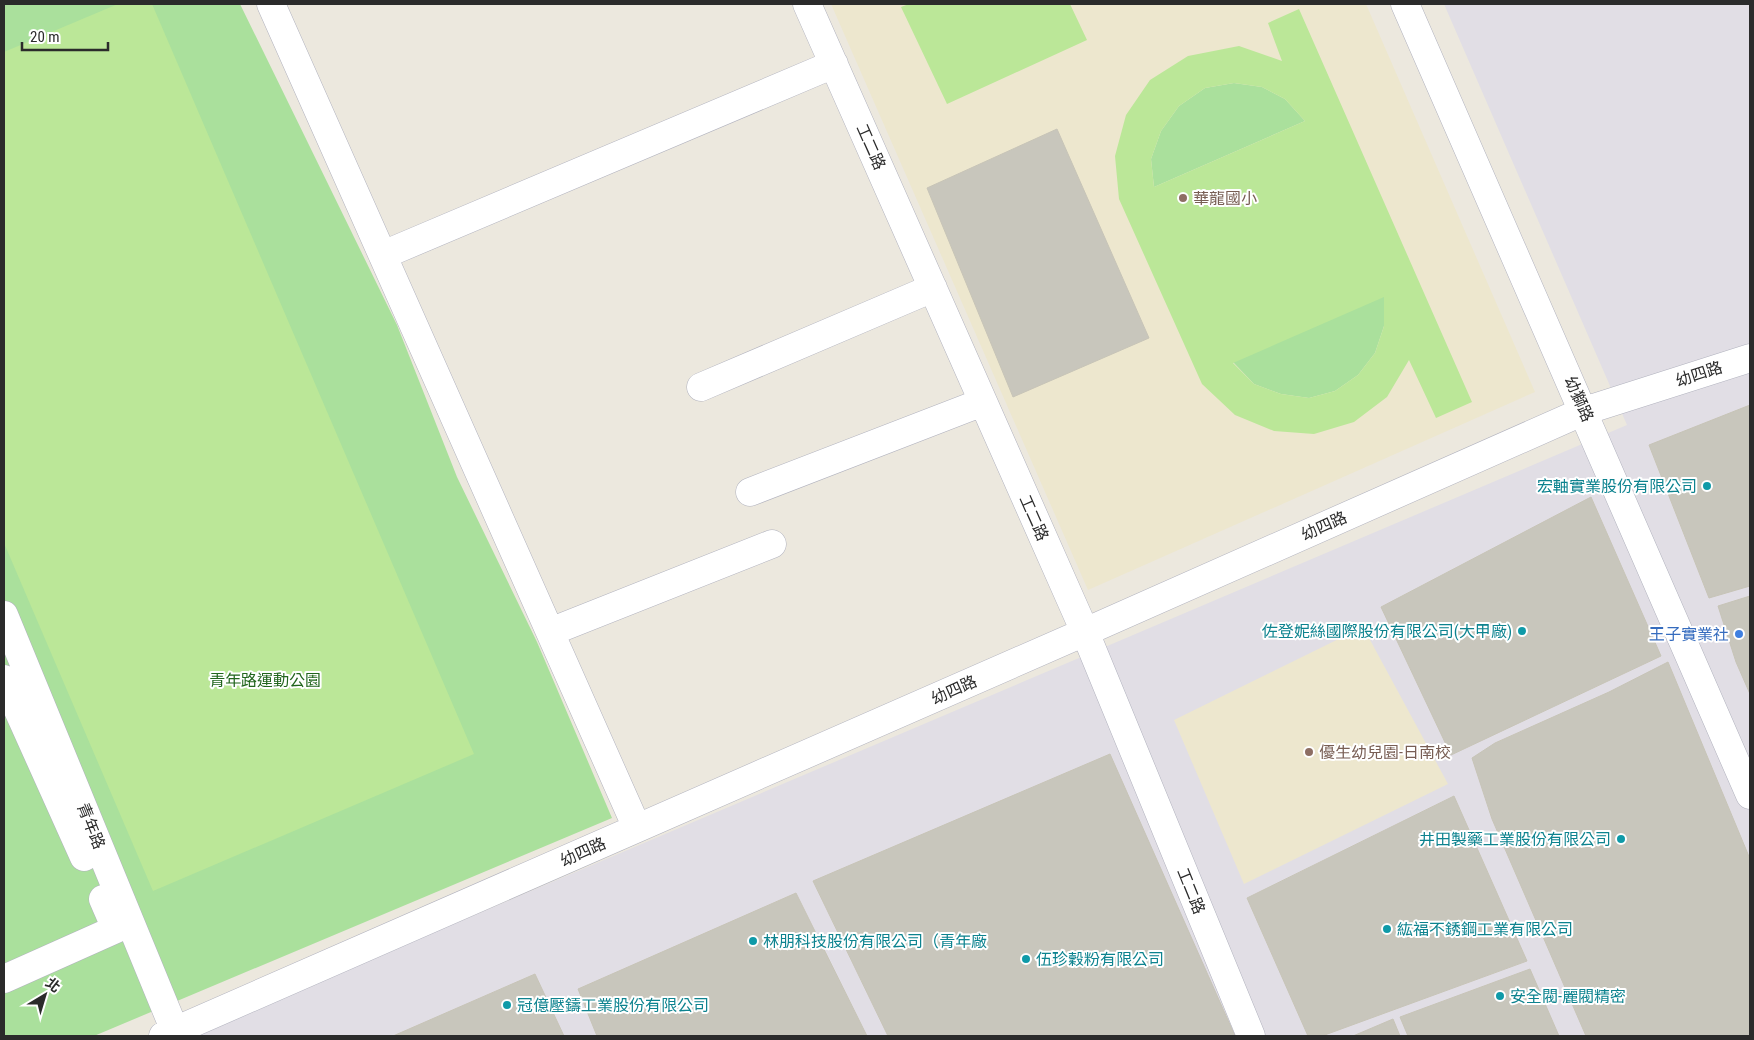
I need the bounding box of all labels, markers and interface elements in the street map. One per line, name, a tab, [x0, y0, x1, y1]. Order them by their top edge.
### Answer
scale bar	[22, 20, 109, 52]
text: 20 m	[30, 28, 60, 46]
street label: 工二路	[853, 121, 889, 173]
place label: 華龍國小	[1193, 189, 1257, 208]
marker: 華龍國小	[1177, 192, 1189, 204]
street label: 幼四路	[1673, 358, 1725, 390]
street label: 幼獅路	[1561, 373, 1597, 425]
place label: 宏軸實業股份有限公司	[1537, 477, 1697, 496]
marker: 宏軸實業股份有限公司	[1701, 480, 1713, 492]
street label: 工二路	[1016, 492, 1052, 544]
street label: 幼四路	[1298, 508, 1350, 544]
place label: 佐登妮絲國際股份有限公司(大甲廠)	[1262, 622, 1512, 641]
marker: 佐登妮絲國際股份有限公司(大甲廠)	[1516, 625, 1528, 637]
place label: 王子實業社	[1649, 625, 1729, 644]
marker: 王子實業社	[1733, 628, 1745, 640]
park label: 青年路運動公園	[209, 671, 321, 690]
street label: 幼四路	[928, 672, 980, 708]
place label: 優生幼兒園-日南校	[1319, 743, 1451, 762]
marker: 優生幼兒園-日南校	[1303, 746, 1315, 758]
street label: 青年路	[73, 800, 109, 852]
place label: 井田製藥工業股份有限公司	[1419, 830, 1611, 849]
marker: 井田製藥工業股份有限公司	[1615, 833, 1627, 845]
street label: 幼四路	[557, 834, 609, 870]
street label: 工二路	[1173, 865, 1209, 917]
place label: 紘福不銹鋼工業有限公司	[1397, 920, 1573, 939]
marker: 紘福不銹鋼工業有限公司	[1381, 923, 1393, 935]
place label: 林朋科技股份有限公司（青年廠	[763, 932, 987, 951]
marker: 林朋科技股份有限公司（青年廠	[747, 935, 759, 947]
place label: 伍珍穀粉有限公司	[1036, 950, 1164, 969]
marker: 伍珍穀粉有限公司	[1020, 953, 1032, 965]
north arrow	[20, 970, 70, 1020]
text: 北	[43, 974, 63, 995]
place label: 安全閥-麗閥精密	[1510, 987, 1626, 1006]
marker: 安全閥-麗閥精密	[1494, 990, 1506, 1002]
place label: 冠億壓鑄工業股份有限公司	[517, 996, 709, 1015]
marker: 冠億壓鑄工業股份有限公司	[501, 999, 513, 1011]

